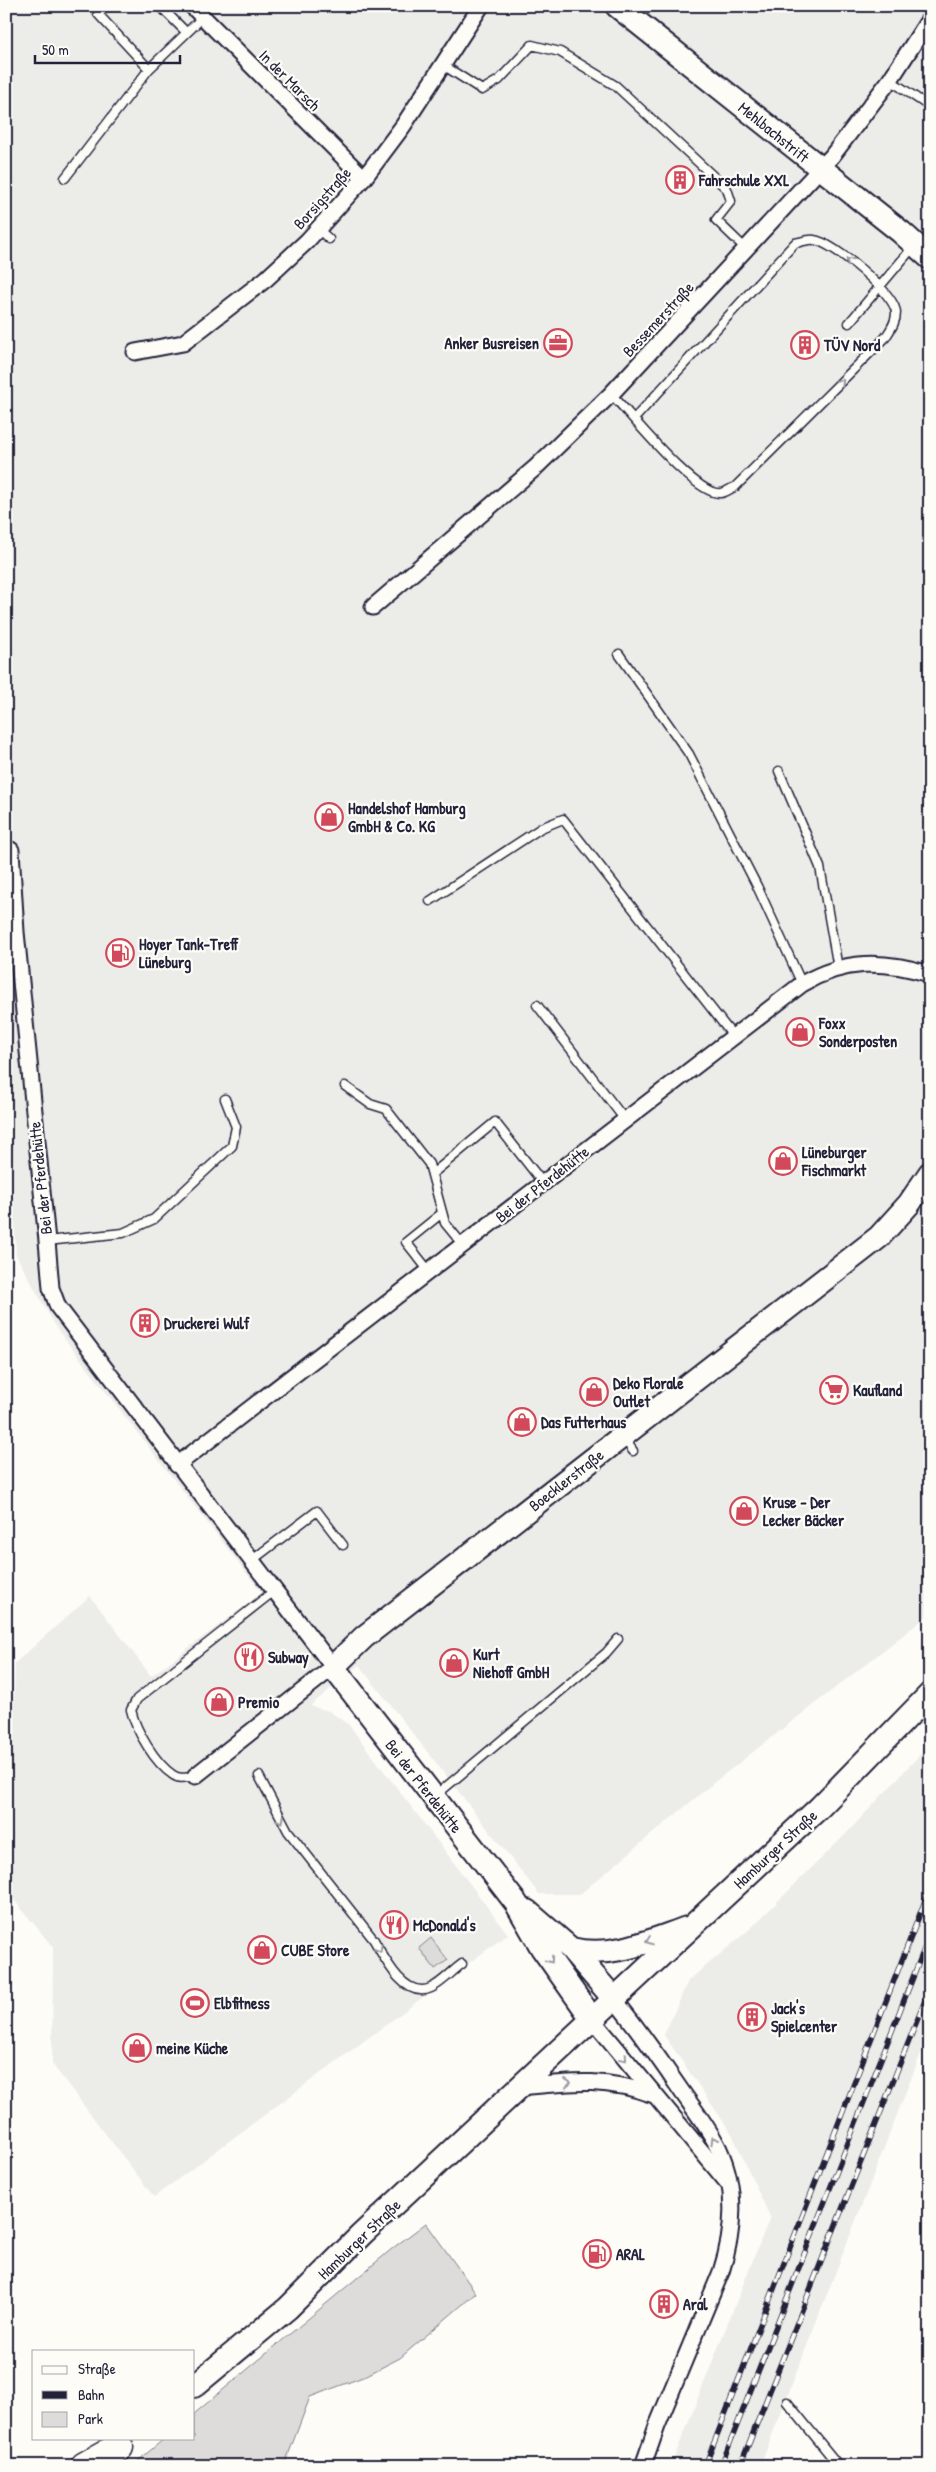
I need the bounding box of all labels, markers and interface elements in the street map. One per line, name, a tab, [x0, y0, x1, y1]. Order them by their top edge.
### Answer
scale bar	[35, 32, 180, 64]
text: 50 m	[42, 39, 69, 60]
street label: In der Marsch	[255, 45, 326, 116]
street label: Mehlbachstrift	[734, 97, 814, 168]
street label: Borsigstraße	[288, 162, 356, 234]
building icon: Fahrschule XXL	[665, 165, 695, 195]
place label: Fahrschule XXL	[698, 169, 789, 191]
one-way arrow	[845, 257, 854, 266]
street label: Bessemerstraße	[617, 276, 699, 361]
office icon: Anker Busreisen	[543, 328, 573, 358]
building icon: TÜV Nord	[790, 330, 820, 360]
place label: Anker Busreisen	[445, 332, 539, 354]
place label: TÜV Nord	[823, 334, 881, 356]
one-way arrow	[835, 379, 844, 388]
place label: Handelshof Hamburg GmbH & Co. KG	[348, 797, 466, 837]
shop icon: Handelshof Hamburg GmbH & Co. KG	[314, 802, 344, 832]
place label: Hoyer Tank-Treff Lüneburg	[139, 933, 239, 974]
fuel station icon: Hoyer Tank-Treff Lüneburg	[105, 938, 135, 968]
place label: Foxx Sonderposten	[818, 1012, 897, 1053]
shop icon: Foxx Sonderposten	[785, 1017, 815, 1047]
street label: Bei der Pferdehütte	[23, 1120, 57, 1235]
street label: Bei der Pferdehütte	[491, 1140, 594, 1228]
place label: Lüneburger Fischmarkt	[801, 1141, 868, 1181]
shop icon: Lüneburger Fischmarkt	[768, 1146, 798, 1176]
building icon: Druckerei Wulf	[130, 1308, 160, 1338]
place label: Druckerei Wulf	[164, 1312, 250, 1334]
place label: Deko Florale Outlet	[613, 1372, 684, 1412]
supermarket icon: Kaufland	[819, 1375, 849, 1405]
shop icon: Deko Florale Outlet	[579, 1377, 609, 1407]
place label: Kaufland	[853, 1379, 903, 1401]
shop icon: Das Futterhaus	[507, 1407, 537, 1437]
place label: Das Futterhaus	[541, 1411, 627, 1433]
street label: Boecklerstraße	[524, 1443, 609, 1516]
place label: Kruse - Der Lecker Bäcker	[763, 1491, 845, 1531]
shop icon: Kruse - Der Lecker Bäcker	[729, 1496, 759, 1526]
restaurant icon: Subway	[234, 1642, 264, 1672]
place label: Kurt Niehoff GmbH	[473, 1643, 550, 1683]
place label: Subway	[268, 1646, 309, 1669]
shop icon: Kurt Niehoff GmbH	[439, 1648, 469, 1678]
shop icon: Premio	[204, 1687, 234, 1717]
place label: Premio	[238, 1691, 280, 1713]
street label: Bei der Pferdehütte	[380, 1735, 468, 1838]
street label: Hamburger Straße	[728, 1804, 822, 1894]
one-way arrow	[275, 1814, 285, 1823]
restaurant icon: McDonald's	[379, 1910, 409, 1940]
place label: McDonald's	[413, 1914, 476, 1936]
shop icon: CUBE Store	[247, 1935, 277, 1965]
one-way arrow	[645, 1935, 653, 1945]
place label: CUBE Store	[281, 1939, 350, 1961]
one-way arrow	[372, 1944, 382, 1953]
one-way arrow	[544, 1954, 553, 1964]
sports icon: Elbfitness	[180, 1988, 210, 2018]
place label: Elbfitness	[214, 1992, 271, 2014]
place label: Jack's Spielcenter	[771, 1997, 838, 2038]
building icon: Jack's Spielcenter	[737, 2002, 767, 2032]
shop icon: meine Küche	[122, 2033, 152, 2063]
place label: meine Küche	[156, 2037, 229, 2059]
one-way arrow	[618, 2052, 627, 2061]
one-way arrow	[565, 2077, 573, 2088]
one-way arrow	[710, 2136, 720, 2145]
street label: Hamburger Straße	[313, 2193, 406, 2284]
fuel station icon: ARAL	[582, 2239, 612, 2269]
place label: ARAL	[616, 2243, 645, 2265]
building icon: Aral	[649, 2289, 679, 2319]
place label: Aral	[683, 2293, 708, 2315]
legend	[32, 2350, 195, 2440]
text: Straße	[78, 2358, 116, 2379]
text: Bahn	[78, 2384, 105, 2405]
text: Park	[78, 2408, 103, 2429]

